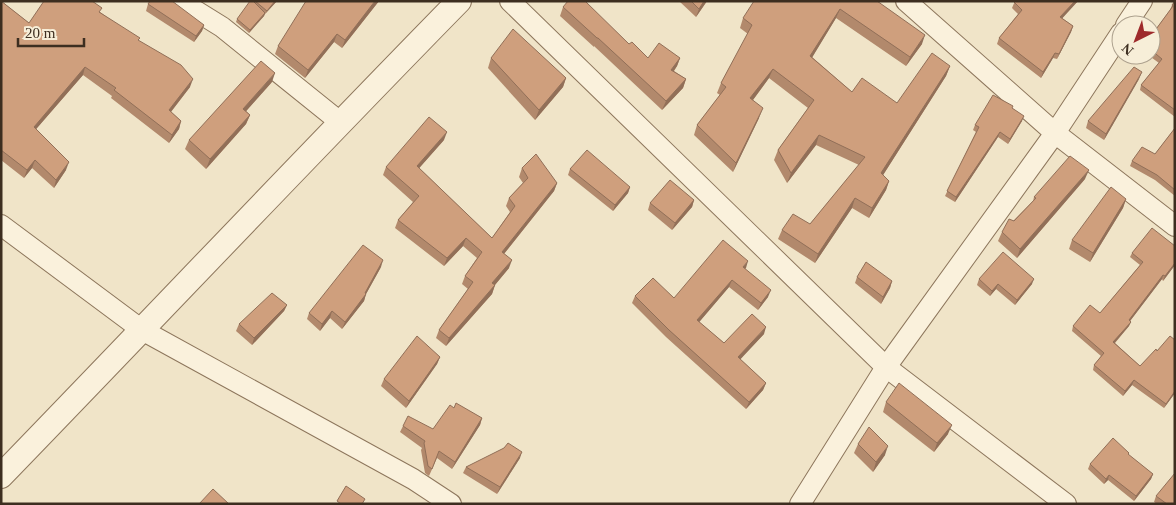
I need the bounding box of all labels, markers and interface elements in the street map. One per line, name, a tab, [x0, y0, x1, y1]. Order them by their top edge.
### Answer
scale bar	[18, 15, 84, 47]
north arrow	[1111, 15, 1161, 65]
text: 20 m	[25, 25, 56, 41]
text: N	[1119, 40, 1136, 58]

